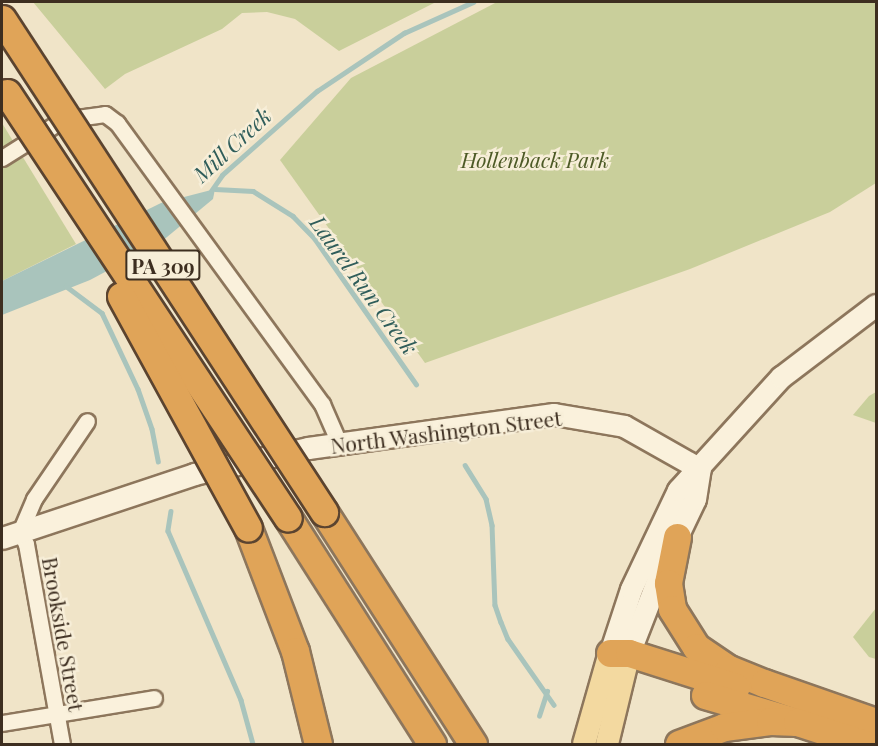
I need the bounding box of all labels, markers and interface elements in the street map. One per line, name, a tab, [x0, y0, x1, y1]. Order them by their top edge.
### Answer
water label: Mill Creek	[187, 102, 277, 188]
park label: Hollenback Park	[461, 146, 609, 172]
water label: Laurel Run Creek	[304, 210, 424, 360]
road number: PA 309	[124, 248, 202, 282]
street label: North Washington Street	[329, 404, 563, 458]
street label: Brookside Street	[38, 555, 90, 713]

